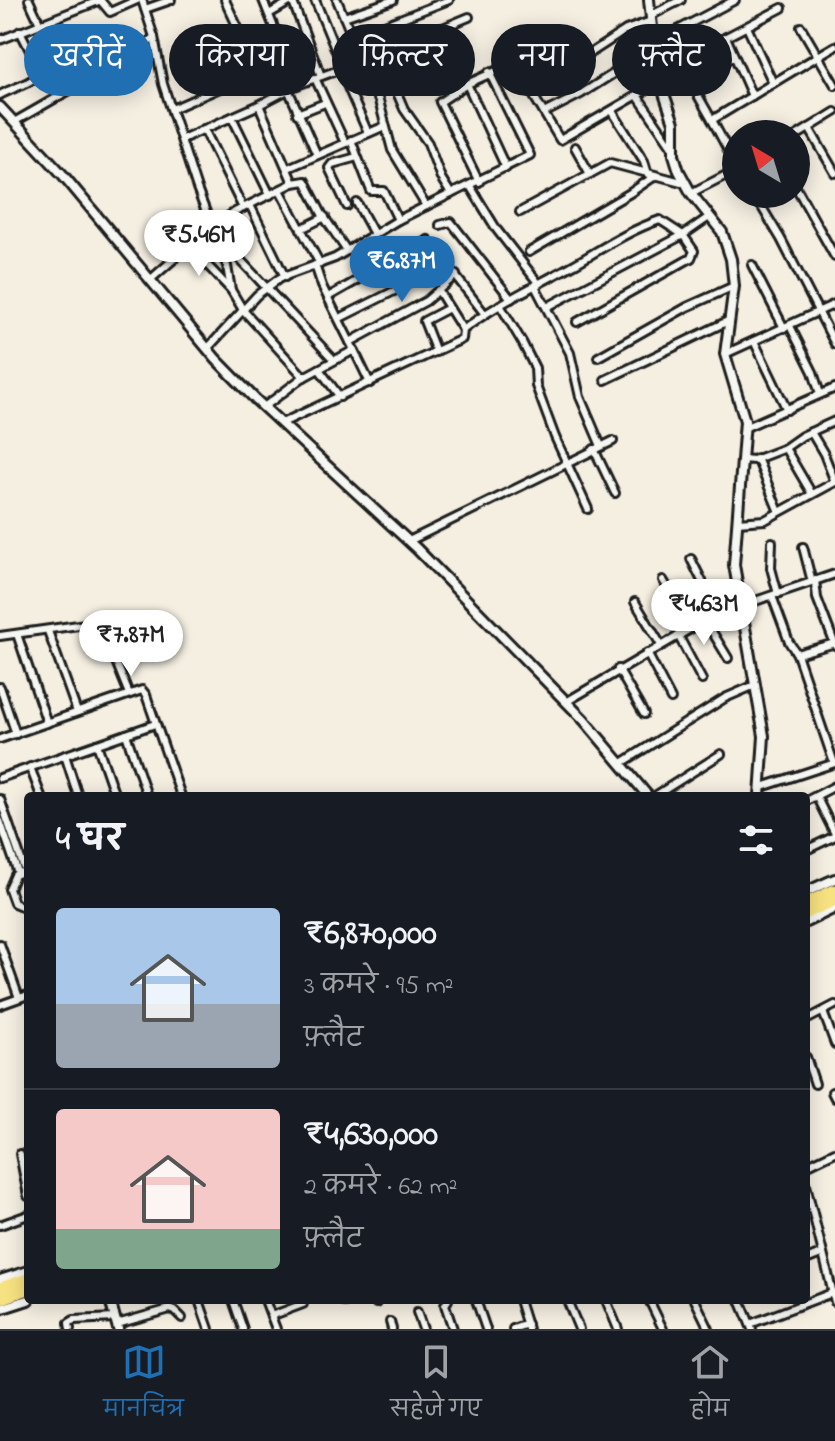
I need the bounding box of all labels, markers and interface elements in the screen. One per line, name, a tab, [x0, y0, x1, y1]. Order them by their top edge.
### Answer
chip: खरीदें	[24, 24, 153, 96]
chip: किराया	[169, 24, 316, 96]
chip: फ़िल्टर	[332, 24, 475, 96]
chip: नया	[491, 24, 596, 96]
chip: फ़्लैट	[612, 24, 732, 96]
north arrow	[722, 120, 810, 208]
map controls	[722, 120, 810, 208]
pin: ₹5.46M	[134, 210, 264, 278]
text: ₹5.46M	[162, 217, 236, 255]
pin: ₹6.87M	[337, 236, 467, 304]
text: ₹6.87M	[368, 243, 436, 281]
pin: ₹4.63M	[639, 579, 769, 647]
text: ₹4.63M	[669, 586, 739, 624]
pin: ₹7.87M	[66, 610, 196, 678]
text: ₹7.87M	[97, 617, 165, 655]
text: 4 घर	[56, 816, 124, 866]
icon: filters	[734, 818, 778, 862]
text: ₹6,870,000	[304, 910, 437, 960]
icon: home	[120, 940, 216, 1036]
text: 3 कमरे · 95 m²	[304, 968, 454, 1006]
text: फ़्लैट	[304, 1021, 363, 1059]
text: ₹4,630,000	[304, 1111, 438, 1161]
icon: home	[120, 1141, 216, 1237]
text: 2 कमरे · 62 m²	[304, 1169, 457, 1207]
text: फ़्लैट	[304, 1222, 363, 1260]
tab: मानचित्र	[103, 1340, 184, 1433]
tab: सहेजे गए	[390, 1340, 481, 1433]
tab: होम	[688, 1340, 732, 1433]

